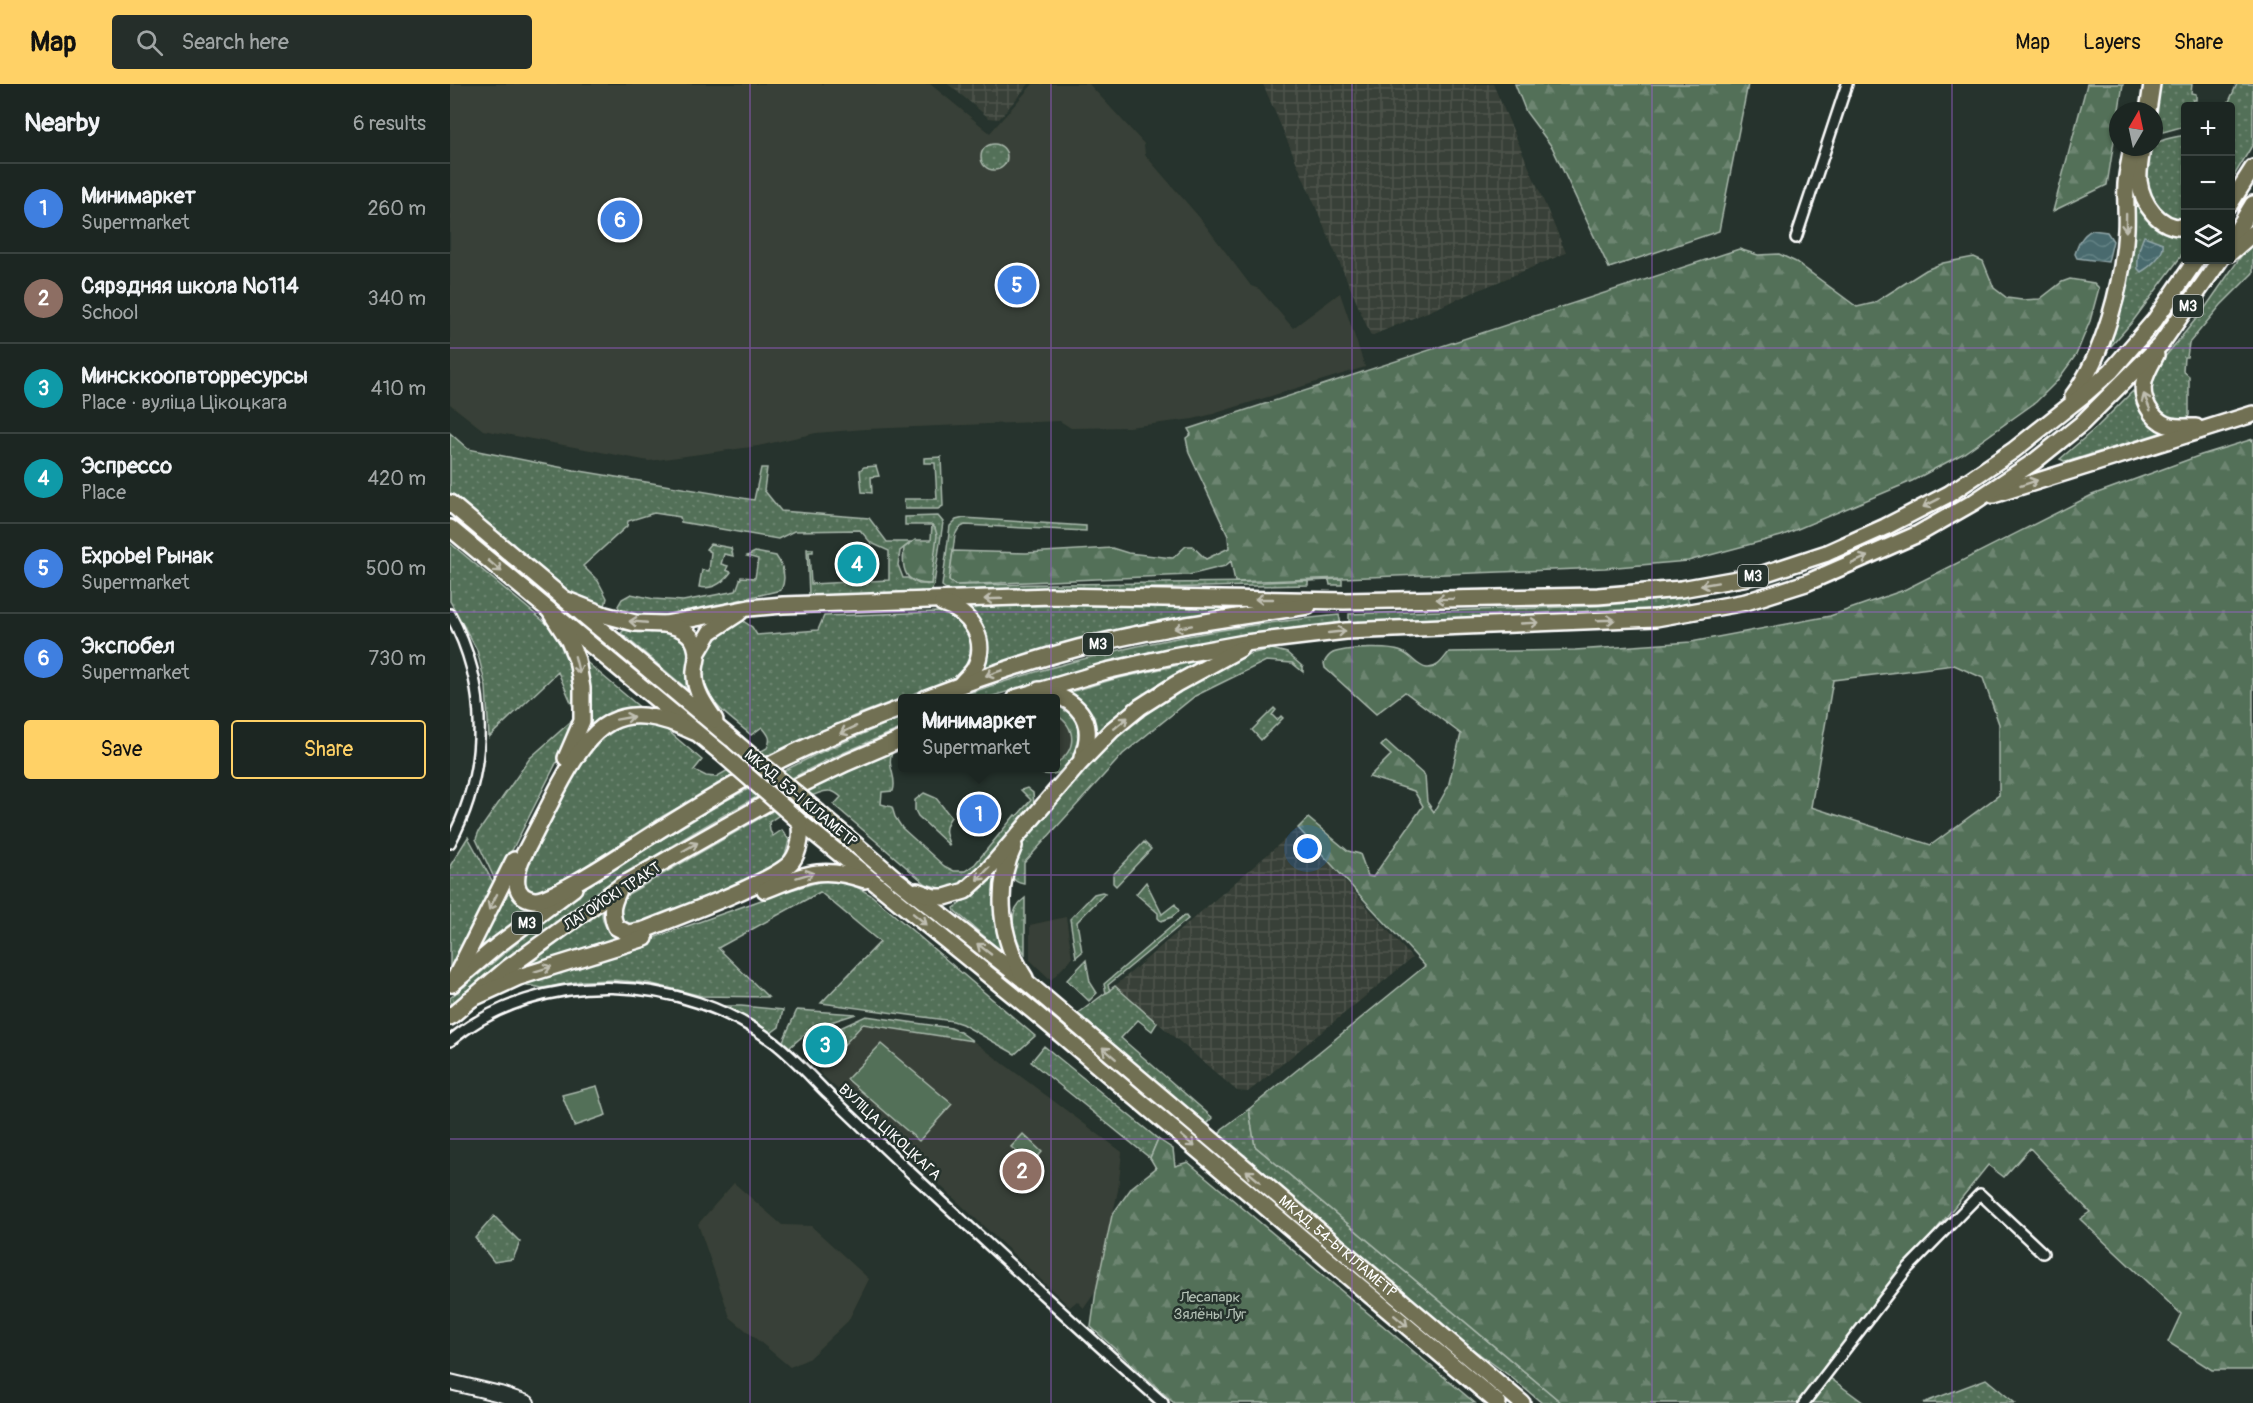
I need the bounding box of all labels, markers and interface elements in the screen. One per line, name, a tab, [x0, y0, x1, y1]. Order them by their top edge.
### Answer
search box	[112, 15, 532, 69]
text: Map	[30, 25, 76, 60]
icon: search	[133, 26, 166, 59]
text: Search here	[181, 28, 289, 56]
text: Map	[2015, 29, 2050, 56]
text: Layers	[2083, 29, 2141, 56]
text: Share	[2174, 29, 2223, 56]
north arrow	[2109, 102, 2163, 156]
map controls	[2181, 102, 2235, 264]
button: +	[2181, 102, 2235, 156]
text: Nearby	[24, 107, 100, 139]
text: 6 results	[353, 111, 426, 136]
button: −	[2181, 156, 2235, 210]
text: Минимаркет	[81, 182, 196, 210]
text: 1	[40, 196, 47, 221]
text: 260 m	[367, 196, 426, 221]
pin: 6	[600, 198, 640, 242]
text: Supermarket	[81, 210, 190, 235]
button: layers	[2181, 210, 2235, 264]
one-way arrow	[2120, 213, 2132, 233]
pin: 5	[998, 262, 1036, 308]
text: Сярэдняя школа №114	[81, 272, 299, 300]
text: 2	[38, 286, 49, 311]
text: 340 m	[367, 286, 426, 311]
road number: М3	[2173, 295, 2203, 317]
text: School	[81, 300, 138, 325]
text: Минсккоопвторресурсы	[81, 362, 308, 390]
text: 3	[38, 376, 49, 401]
text: 410 m	[371, 376, 426, 401]
text: Place · вуліца Цікоцкага	[81, 390, 287, 415]
one-way arrow	[2141, 393, 2152, 412]
text: Эспрессо	[81, 452, 172, 480]
text: 4	[38, 466, 49, 491]
text: 420 m	[367, 466, 426, 491]
one-way arrow	[2019, 477, 2038, 488]
text: Place	[81, 480, 126, 505]
one-way arrow	[1922, 498, 1940, 510]
text: Expobel Рынак	[81, 542, 214, 570]
pin: 4	[838, 542, 876, 586]
one-way arrow	[1851, 554, 1869, 566]
text: 5	[38, 556, 49, 581]
text: 500 m	[366, 556, 426, 581]
one-way arrow	[487, 559, 502, 573]
road number: М3	[1738, 565, 1768, 587]
text: Supermarket	[81, 570, 190, 595]
one-way arrow	[1700, 579, 1720, 590]
one-way arrow	[984, 593, 1004, 604]
one-way arrow	[1255, 593, 1275, 605]
one-way arrow	[1436, 594, 1456, 605]
one-way arrow	[1596, 614, 1616, 626]
one-way arrow	[629, 616, 649, 627]
one-way arrow	[1519, 617, 1539, 628]
one-way arrow	[1174, 622, 1193, 633]
one-way arrow	[1326, 626, 1346, 637]
text: Экспобел	[81, 632, 175, 660]
road number: М3	[1083, 633, 1113, 655]
text: 6	[38, 646, 49, 671]
text: 730 m	[369, 646, 426, 671]
one-way arrow	[572, 655, 584, 674]
text: Supermarket	[81, 660, 190, 685]
one-way arrow	[985, 668, 1004, 679]
popup	[898, 694, 1060, 772]
text: Минимаркет	[922, 707, 1036, 735]
one-way arrow	[614, 713, 634, 724]
one-way arrow	[1113, 717, 1129, 730]
button: Save	[24, 720, 219, 779]
button: Share	[231, 720, 426, 779]
one-way arrow	[840, 724, 858, 736]
text: Supermarket	[922, 735, 1030, 760]
street label: МКАД, 53-І КІЛАМЕТР	[740, 746, 861, 852]
pin: 1	[960, 792, 998, 836]
your location	[1293, 834, 1322, 863]
one-way arrow	[681, 841, 698, 853]
street label: ЛАГОЙСКІ ТРАКТ	[559, 858, 665, 936]
one-way arrow	[976, 867, 991, 882]
one-way arrow	[795, 869, 814, 880]
one-way arrow	[487, 892, 499, 910]
road number: М3	[512, 912, 542, 934]
one-way arrow	[911, 913, 927, 926]
one-way arrow	[976, 942, 992, 955]
one-way arrow	[533, 963, 552, 974]
pin: 3	[806, 1022, 844, 1068]
one-way arrow	[1102, 1046, 1117, 1060]
street label: ВУЛІЦА ЦІКОЦКАГА	[834, 1080, 945, 1185]
one-way arrow	[1180, 1134, 1195, 1148]
pin: 2	[1002, 1148, 1042, 1194]
one-way arrow	[1245, 1170, 1261, 1183]
street label: МКАД, 54-Ы КІЛАМЕТР	[1275, 1191, 1401, 1302]
park label: Лесапарк Зялёны Луг	[1174, 1288, 1246, 1324]
one-way arrow	[1393, 1314, 1408, 1328]

